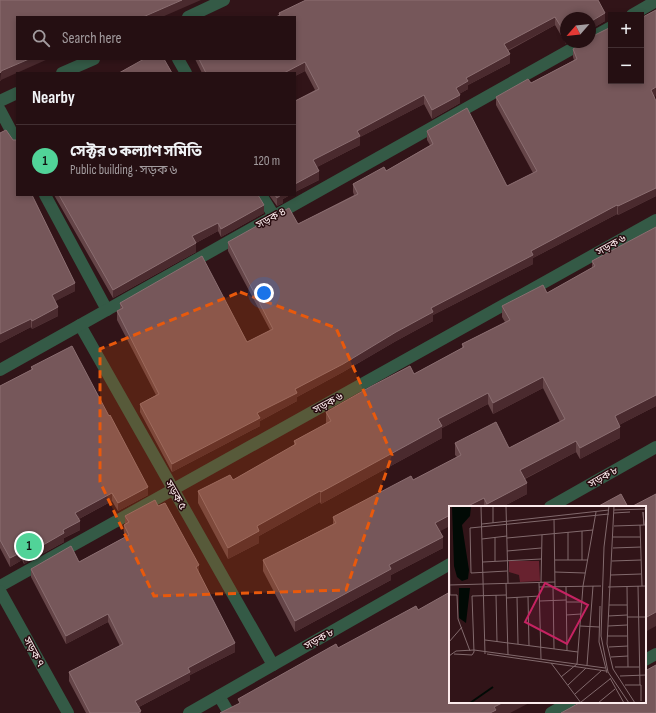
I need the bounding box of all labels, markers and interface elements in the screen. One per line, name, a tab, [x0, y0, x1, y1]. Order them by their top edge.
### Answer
north arrow	[560, 12, 596, 48]
map controls	[608, 12, 644, 84]
button: +	[608, 12, 644, 48]
search box	[16, 16, 296, 60]
icon: search	[30, 27, 52, 49]
text: Search here	[62, 29, 122, 48]
button: −	[608, 48, 644, 84]
text: Nearby	[32, 88, 75, 108]
text: সেক্টর ৩ কল্যাণ সমিতি	[70, 142, 202, 161]
text: 1	[42, 153, 48, 169]
text: 120 m	[254, 153, 280, 169]
text: Public building · সড়ক ৬	[70, 162, 177, 178]
street label: সড়ক ৪	[253, 205, 288, 232]
street label: সড়ক ৬	[593, 231, 628, 259]
your location	[254, 283, 274, 303]
street label: সড়ক ৬	[310, 389, 345, 417]
street label: সড়ক ৮	[585, 463, 620, 491]
street label: সড়ক ৫	[162, 477, 190, 512]
inset map	[449, 506, 646, 703]
pin: 1	[16, 531, 42, 561]
street label: সড়ক ৮	[301, 625, 336, 653]
street label: সড়ক ৭	[20, 634, 47, 669]

